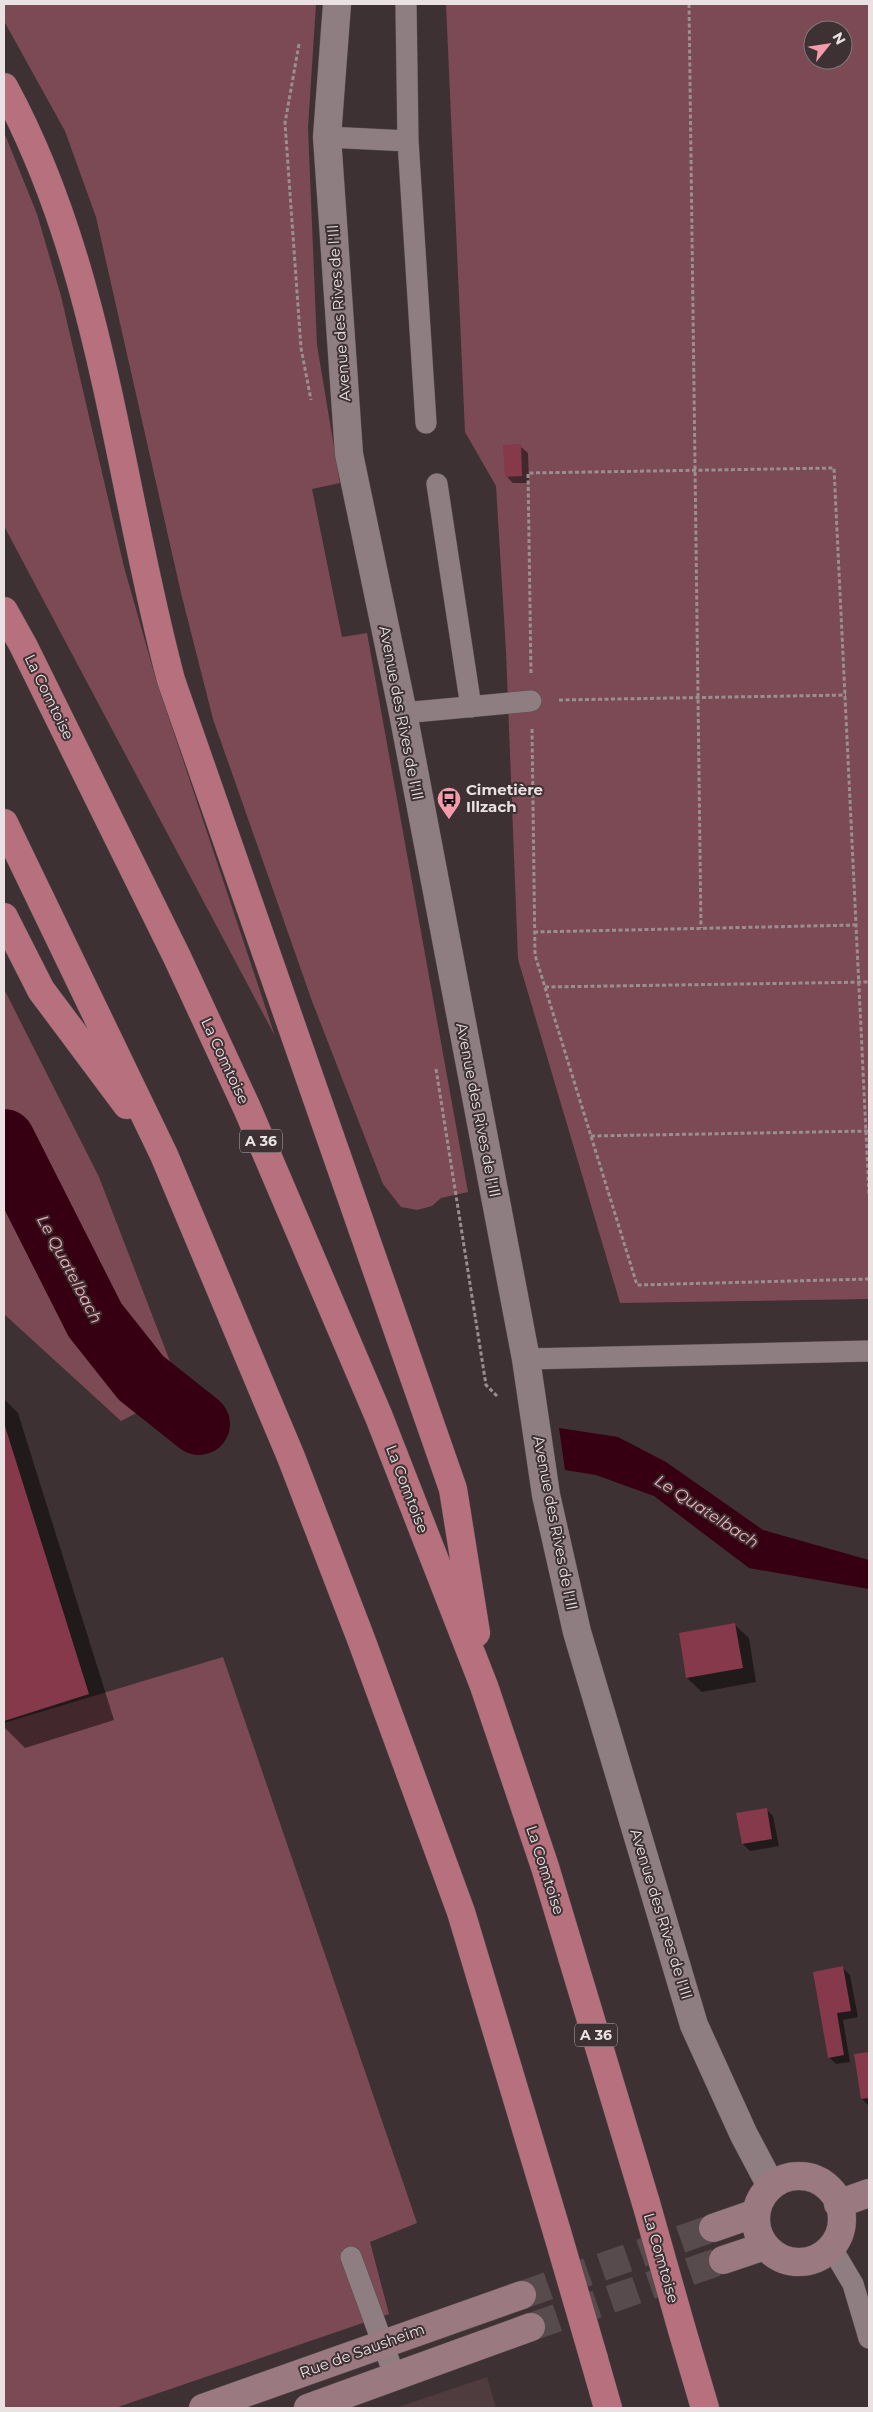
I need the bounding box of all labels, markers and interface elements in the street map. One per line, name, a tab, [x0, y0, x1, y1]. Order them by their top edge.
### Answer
north arrow	[803, 20, 853, 70]
text: N	[829, 29, 850, 48]
street label: Avenue des Rives de l'Ill	[323, 224, 354, 402]
street label: Avenue des Rives de l'Ill	[375, 624, 428, 802]
street label: La Comtoise	[21, 651, 78, 743]
place label: Cimetière Illzach	[466, 780, 543, 816]
bus stop icon: Cimetière Illzach	[436, 786, 462, 820]
street label: La Comtoise	[197, 1015, 254, 1107]
street label: Avenue des Rives de l'Ill	[452, 1021, 505, 1199]
road number: A 36	[240, 1130, 282, 1152]
water label: Le Quatelbach	[33, 1212, 106, 1327]
street label: Avenue des Rives de l'Ill	[529, 1434, 582, 1612]
street label: La Comtoise	[382, 1442, 433, 1536]
water label: Le Quatelbach	[651, 1471, 762, 1552]
street label: La Comtoise	[522, 1823, 569, 1917]
street label: Avenue des Rives de l'Ill	[627, 1826, 696, 2001]
road number: A 36	[575, 2024, 617, 2046]
street label: La Comtoise	[640, 2211, 683, 2305]
street label: Rue de Sausheim	[297, 2319, 427, 2382]

